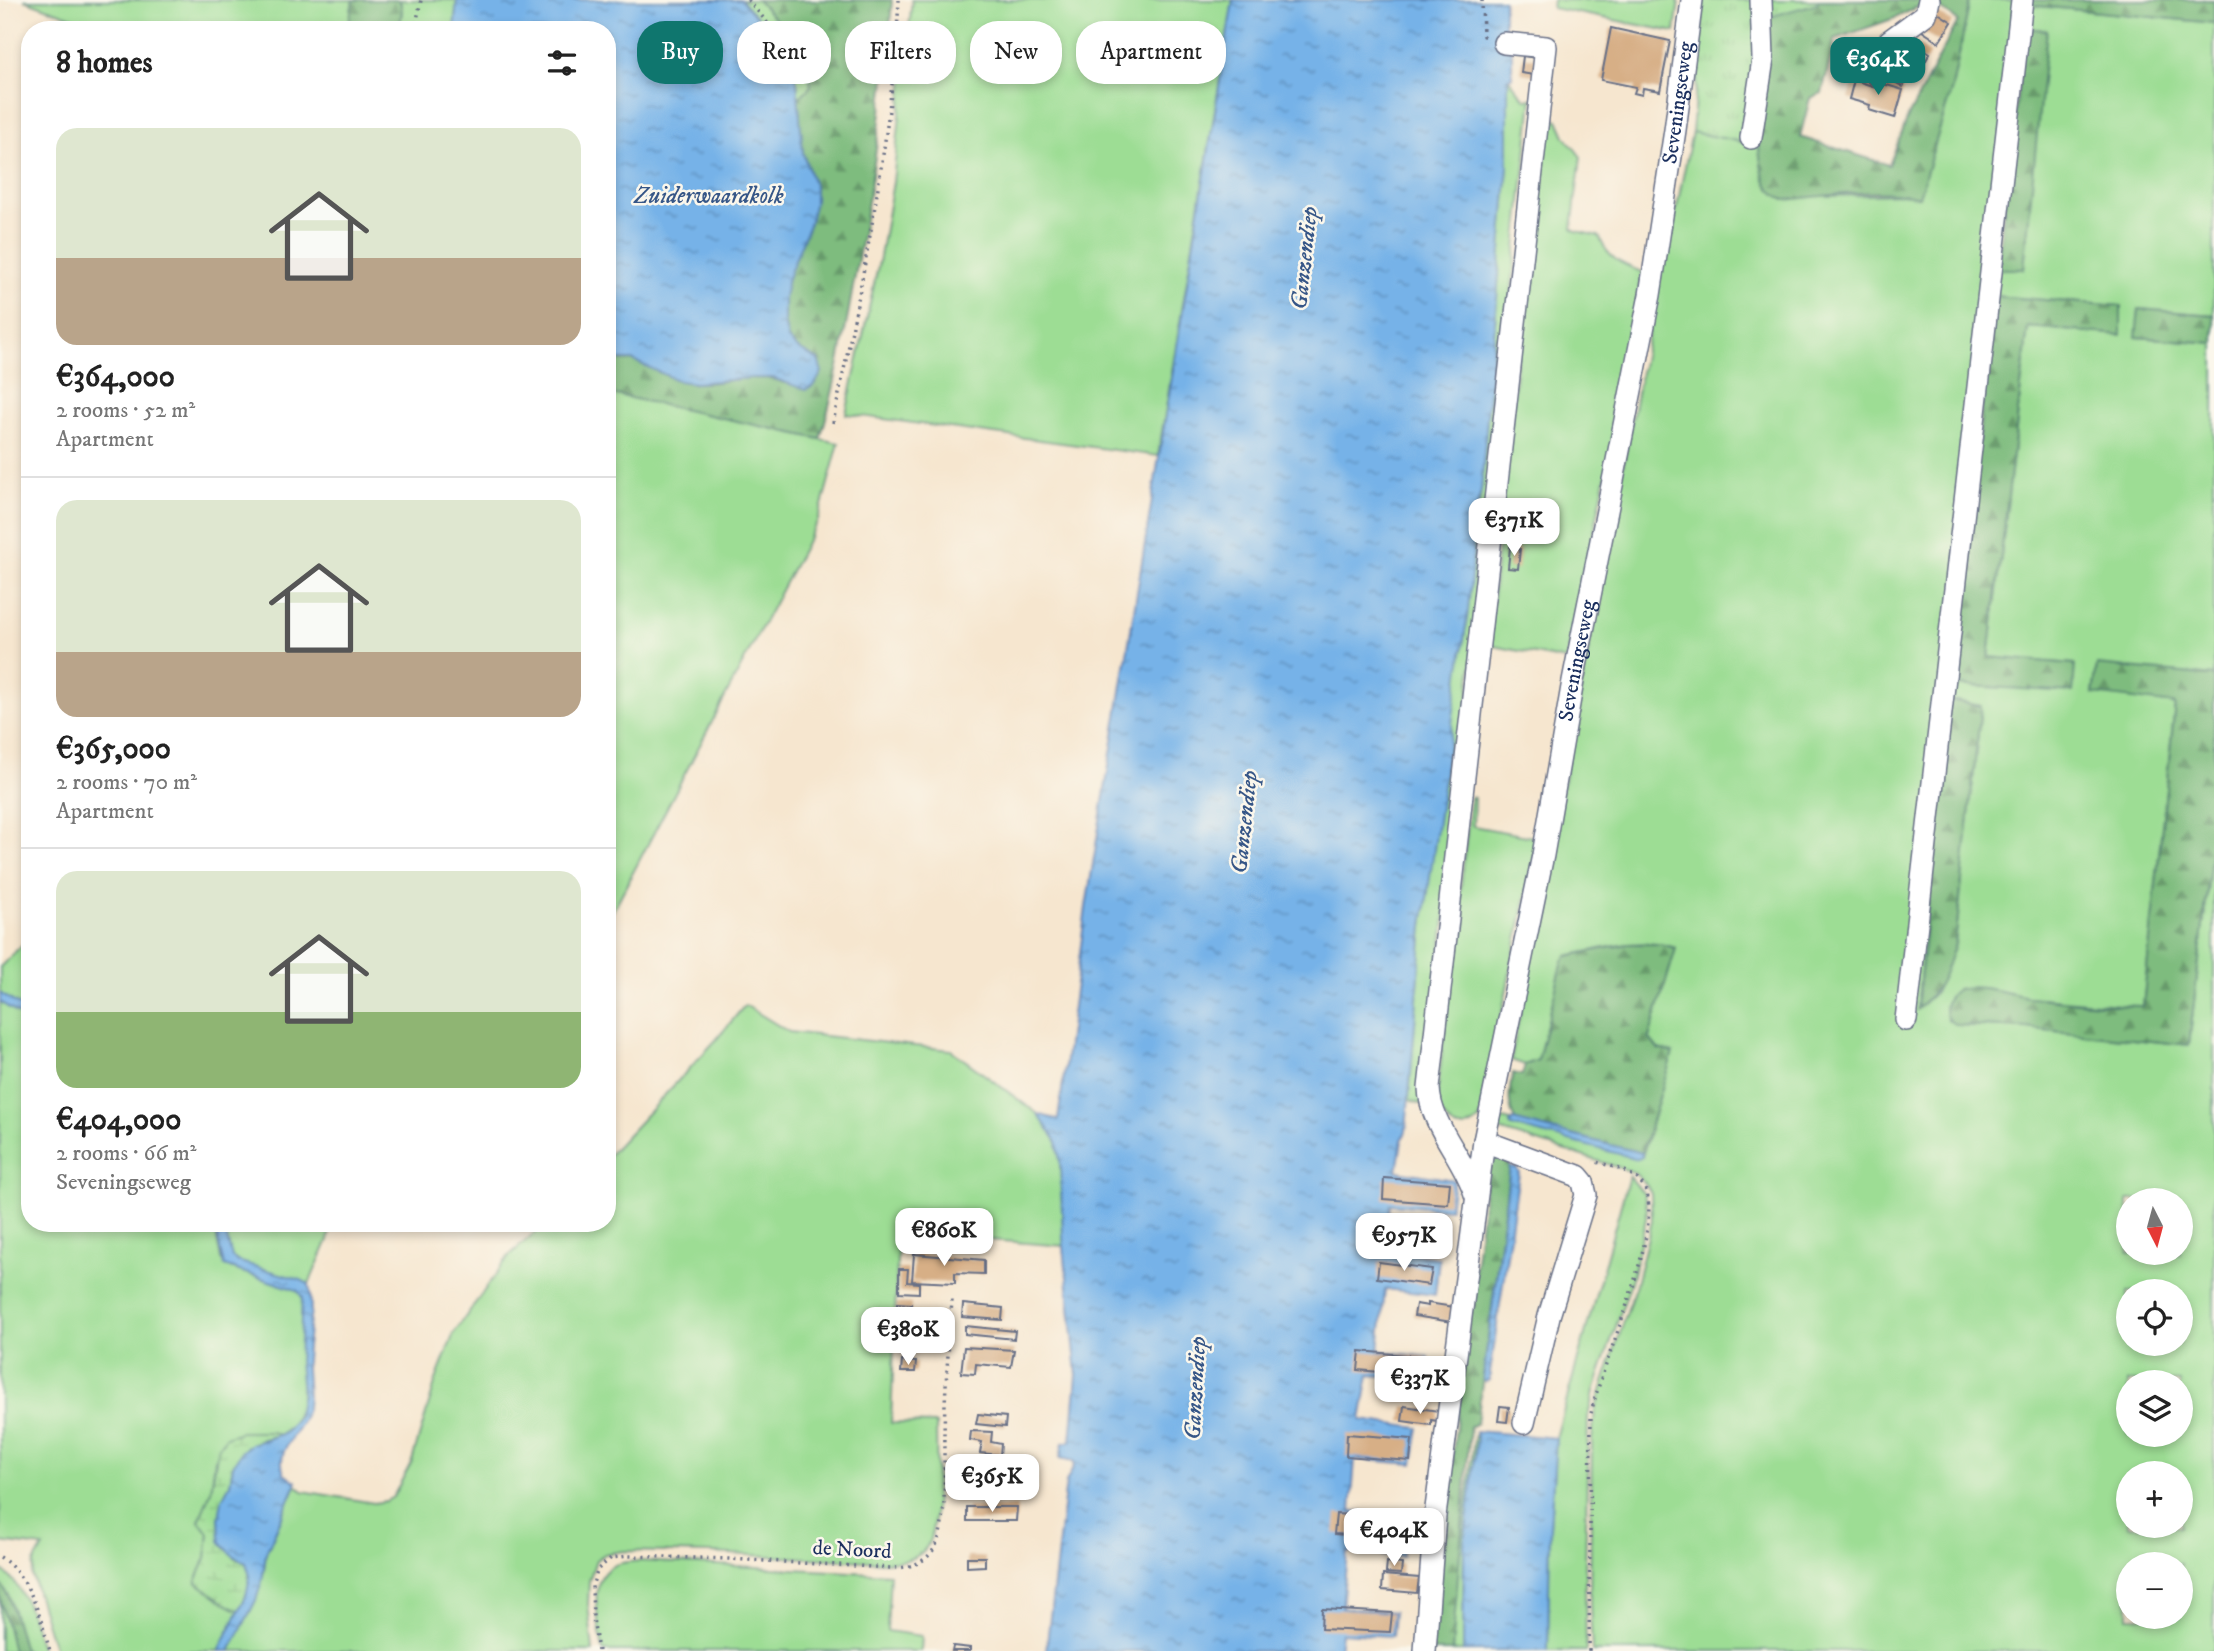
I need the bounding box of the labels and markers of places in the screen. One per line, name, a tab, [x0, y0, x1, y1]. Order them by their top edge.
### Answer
pin: €364K	[1829, 38, 1927, 97]
pin: €371K	[1465, 498, 1563, 558]
pin: €860K	[895, 1208, 993, 1268]
pin: €957K	[1355, 1214, 1453, 1273]
pin: €380K	[859, 1308, 957, 1367]
pin: €337K	[1371, 1356, 1469, 1416]
pin: €365K	[943, 1454, 1041, 1514]
pin: €404K	[1345, 1508, 1443, 1568]

